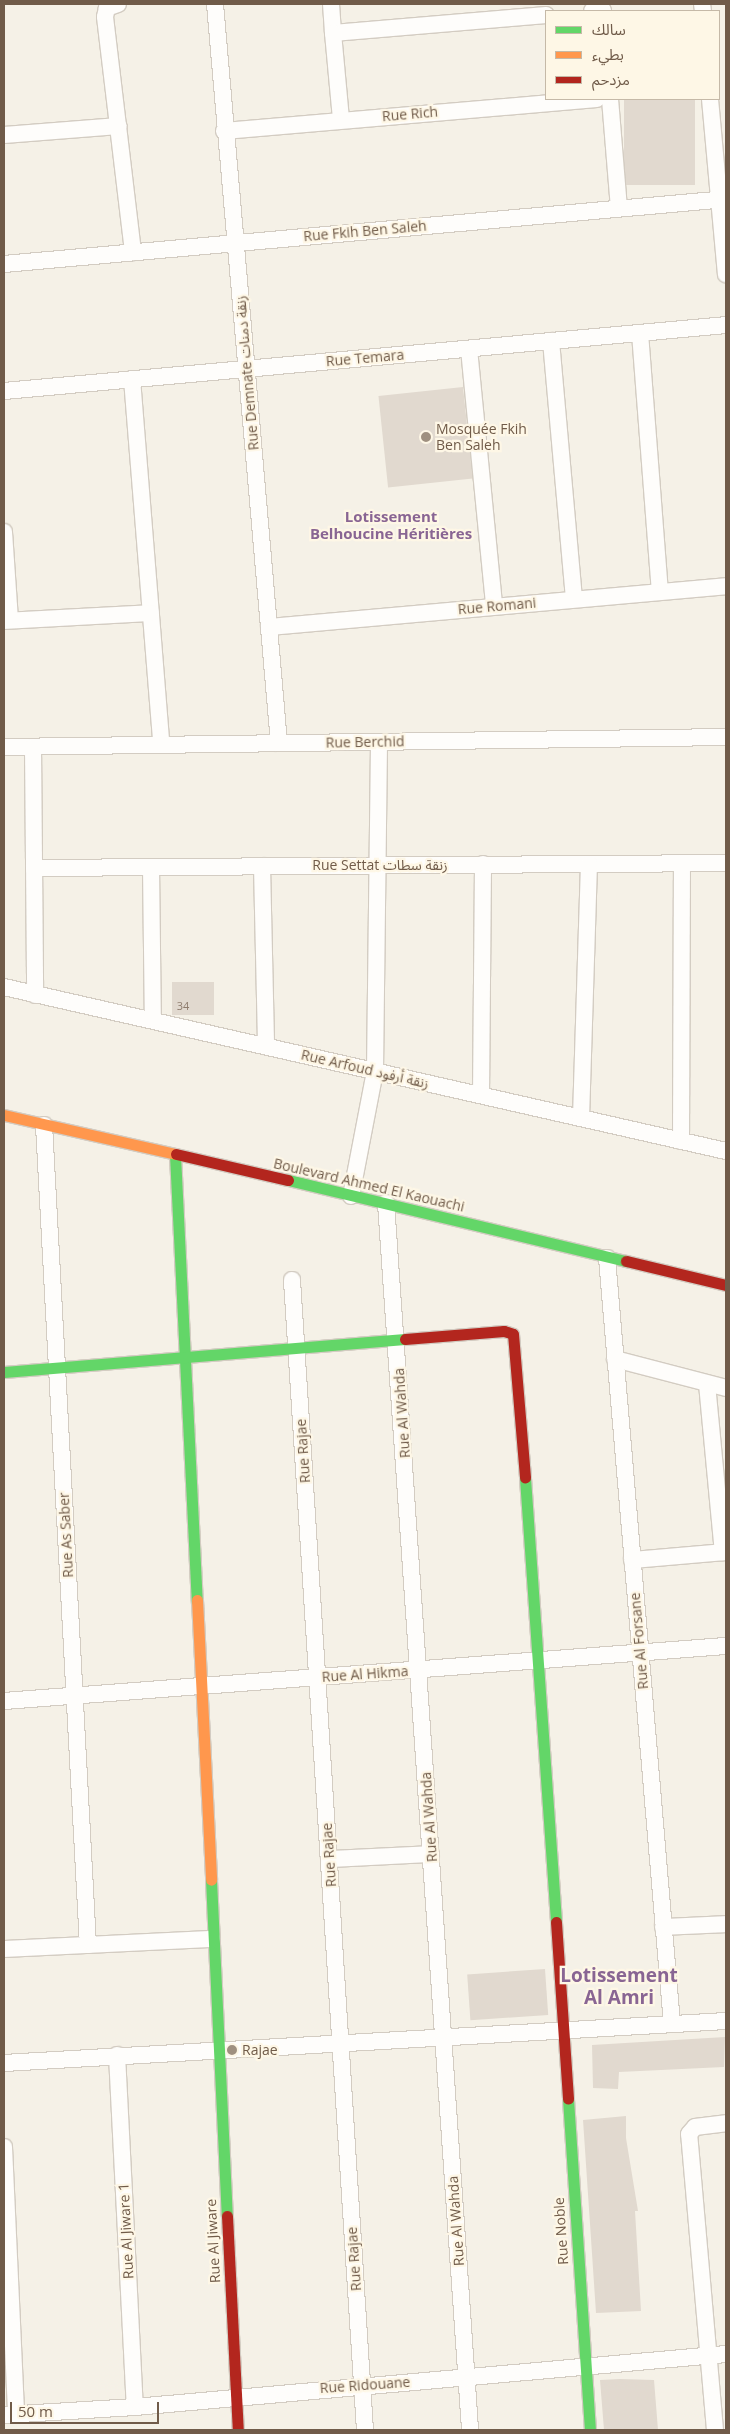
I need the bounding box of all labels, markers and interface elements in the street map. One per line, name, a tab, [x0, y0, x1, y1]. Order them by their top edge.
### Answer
legend	[545, 10, 720, 100]
text: سالك	[592, 19, 626, 39]
text: بطيء	[592, 44, 624, 64]
text: مزدحم	[592, 69, 630, 89]
street label: Rue Rich	[381, 103, 439, 125]
street label: Rue Fkih Ben Saleh	[303, 217, 427, 245]
street label: Rue Demnate زنقة دمنات	[232, 295, 262, 451]
street label: Rue Temara	[325, 346, 405, 370]
place label: Mosquée Fkih Ben Saleh	[436, 421, 527, 454]
marker: Mosquée Fkih Ben Saleh	[420, 431, 432, 443]
district label: Lotissement Belhoucine Héritières	[310, 507, 472, 542]
street label: Rue Romani	[457, 594, 537, 618]
street label: Rue Berchid	[325, 733, 405, 751]
street label: Rue Settat زنقة سطات	[312, 857, 448, 873]
house number: 34	[177, 999, 189, 1013]
street label: Rue Arfoud زنقة أرفود	[299, 1046, 431, 1092]
street label: Boulevard Ahmed El Kaouachi	[272, 1155, 466, 1215]
street label: Rue Al Wahda	[390, 1367, 414, 1459]
street label: Rue Rajae	[292, 1418, 314, 1484]
street label: Rue As Saber	[55, 1492, 77, 1578]
street label: Rue Al Forsane	[626, 1592, 652, 1690]
street label: Rue Al Hikma	[321, 1663, 409, 1685]
street label: Rue Al Wahda	[417, 1771, 441, 1863]
street label: Rue Rajae	[318, 1822, 340, 1888]
district label: Lotissement Al Amri	[560, 1965, 678, 2009]
place label: Rajae	[242, 2042, 278, 2058]
marker: Rajae	[226, 2044, 238, 2056]
street label: Rue Al Wahda	[444, 2175, 468, 2267]
street label: Rue Al Jiware 1	[115, 2183, 137, 2279]
street label: Rue Noble	[550, 2197, 572, 2265]
street label: Rue Al Jiware	[202, 2198, 224, 2284]
street label: Rue Rajae	[343, 2226, 365, 2292]
street label: Rue Ridouane	[319, 2373, 411, 2397]
scale bar	[12, 2392, 161, 2424]
text: 50 m	[18, 2401, 53, 2421]

